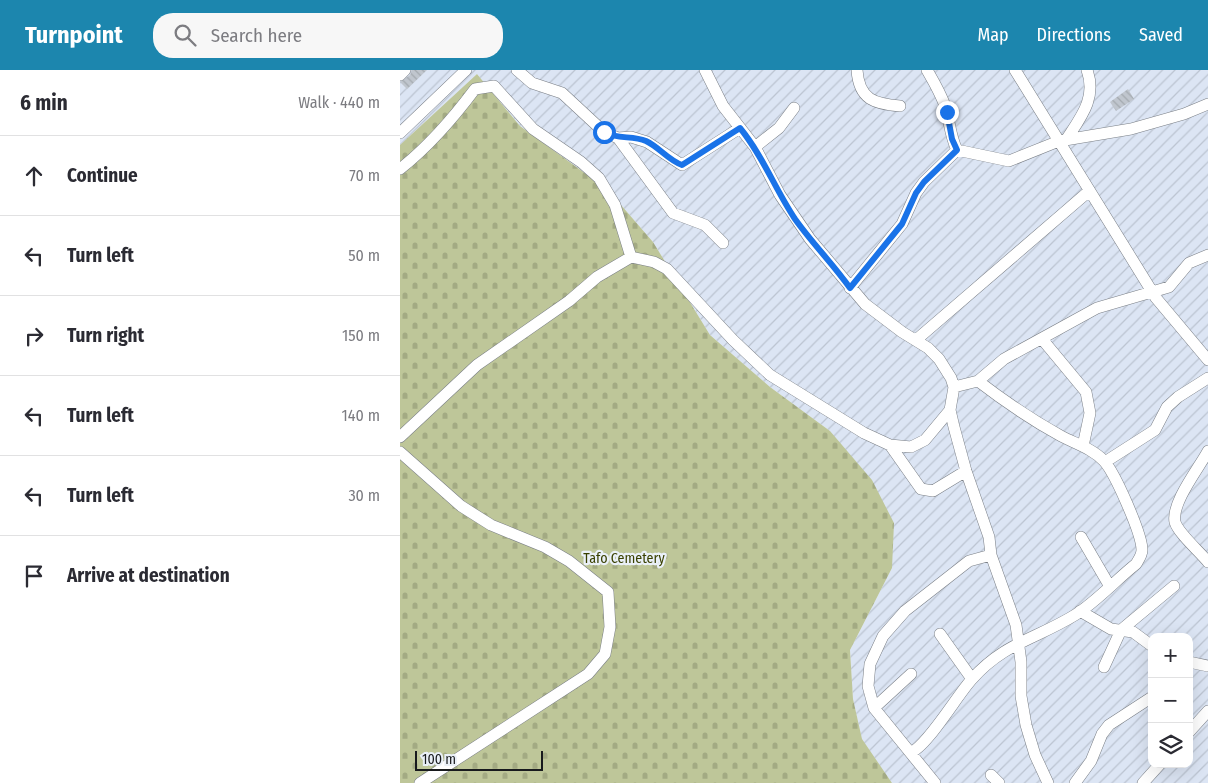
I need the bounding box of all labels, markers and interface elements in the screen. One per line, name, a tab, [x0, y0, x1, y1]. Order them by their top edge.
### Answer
search box	[153, 13, 503, 58]
text: Turnpoint	[25, 21, 123, 49]
icon: search	[171, 21, 199, 49]
text: Search here	[211, 24, 302, 47]
text: Map	[977, 24, 1009, 46]
text: Directions	[1037, 24, 1111, 46]
text: Saved	[1139, 24, 1183, 46]
text: 6 min	[20, 90, 68, 116]
text: Walk · 440 m	[298, 93, 380, 112]
route end	[936, 101, 959, 124]
route start	[593, 121, 616, 144]
icon: ahead	[20, 162, 48, 190]
text: Continue	[67, 164, 138, 187]
text: 70 m	[349, 166, 380, 185]
icon: left	[20, 242, 48, 270]
text: Turn left	[67, 244, 134, 267]
text: 50 m	[348, 246, 380, 265]
icon: right	[20, 322, 48, 350]
text: Turn right	[67, 324, 144, 347]
text: 150 m	[342, 326, 380, 345]
icon: left	[20, 402, 48, 430]
text: Turn left	[67, 404, 134, 427]
text: 140 m	[342, 406, 380, 425]
icon: left	[20, 482, 48, 510]
text: Turn left	[67, 484, 134, 507]
text: 30 m	[348, 486, 380, 505]
park label: Tafo Cemetery	[583, 550, 665, 567]
icon: arrive	[20, 562, 48, 590]
text: Arrive at destination	[67, 564, 230, 587]
map controls	[1148, 633, 1193, 768]
button: +	[1148, 633, 1193, 678]
button: −	[1148, 678, 1193, 723]
button: layers	[1148, 723, 1193, 768]
scale bar	[415, 748, 542, 771]
text: 100 m	[422, 751, 456, 768]

